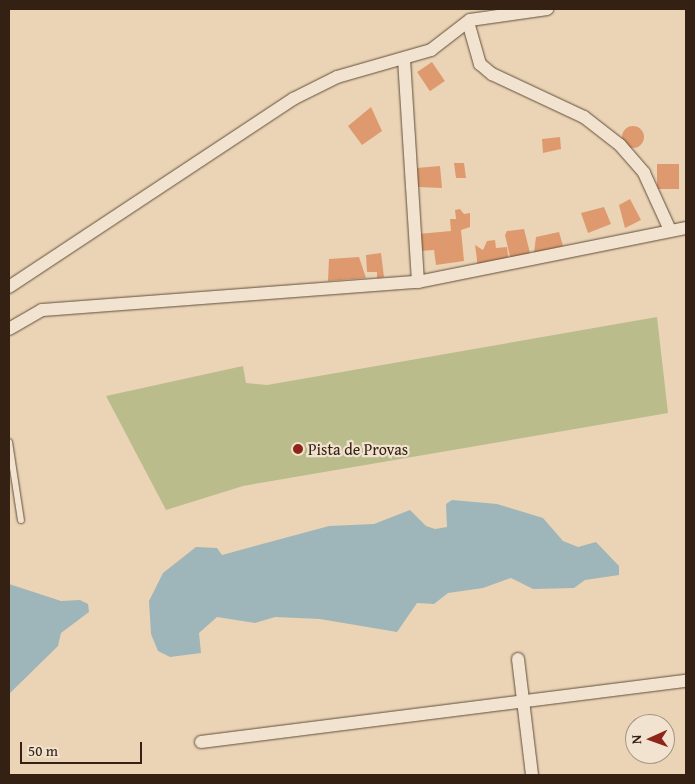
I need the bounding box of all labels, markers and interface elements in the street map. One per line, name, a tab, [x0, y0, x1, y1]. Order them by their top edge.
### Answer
place label: Pista de Provas	[308, 439, 408, 459]
marker: Pista de Provas	[292, 443, 304, 455]
north arrow	[625, 714, 675, 764]
scale bar	[22, 732, 145, 764]
text: N	[626, 734, 646, 745]
text: 50 m	[28, 740, 58, 761]

